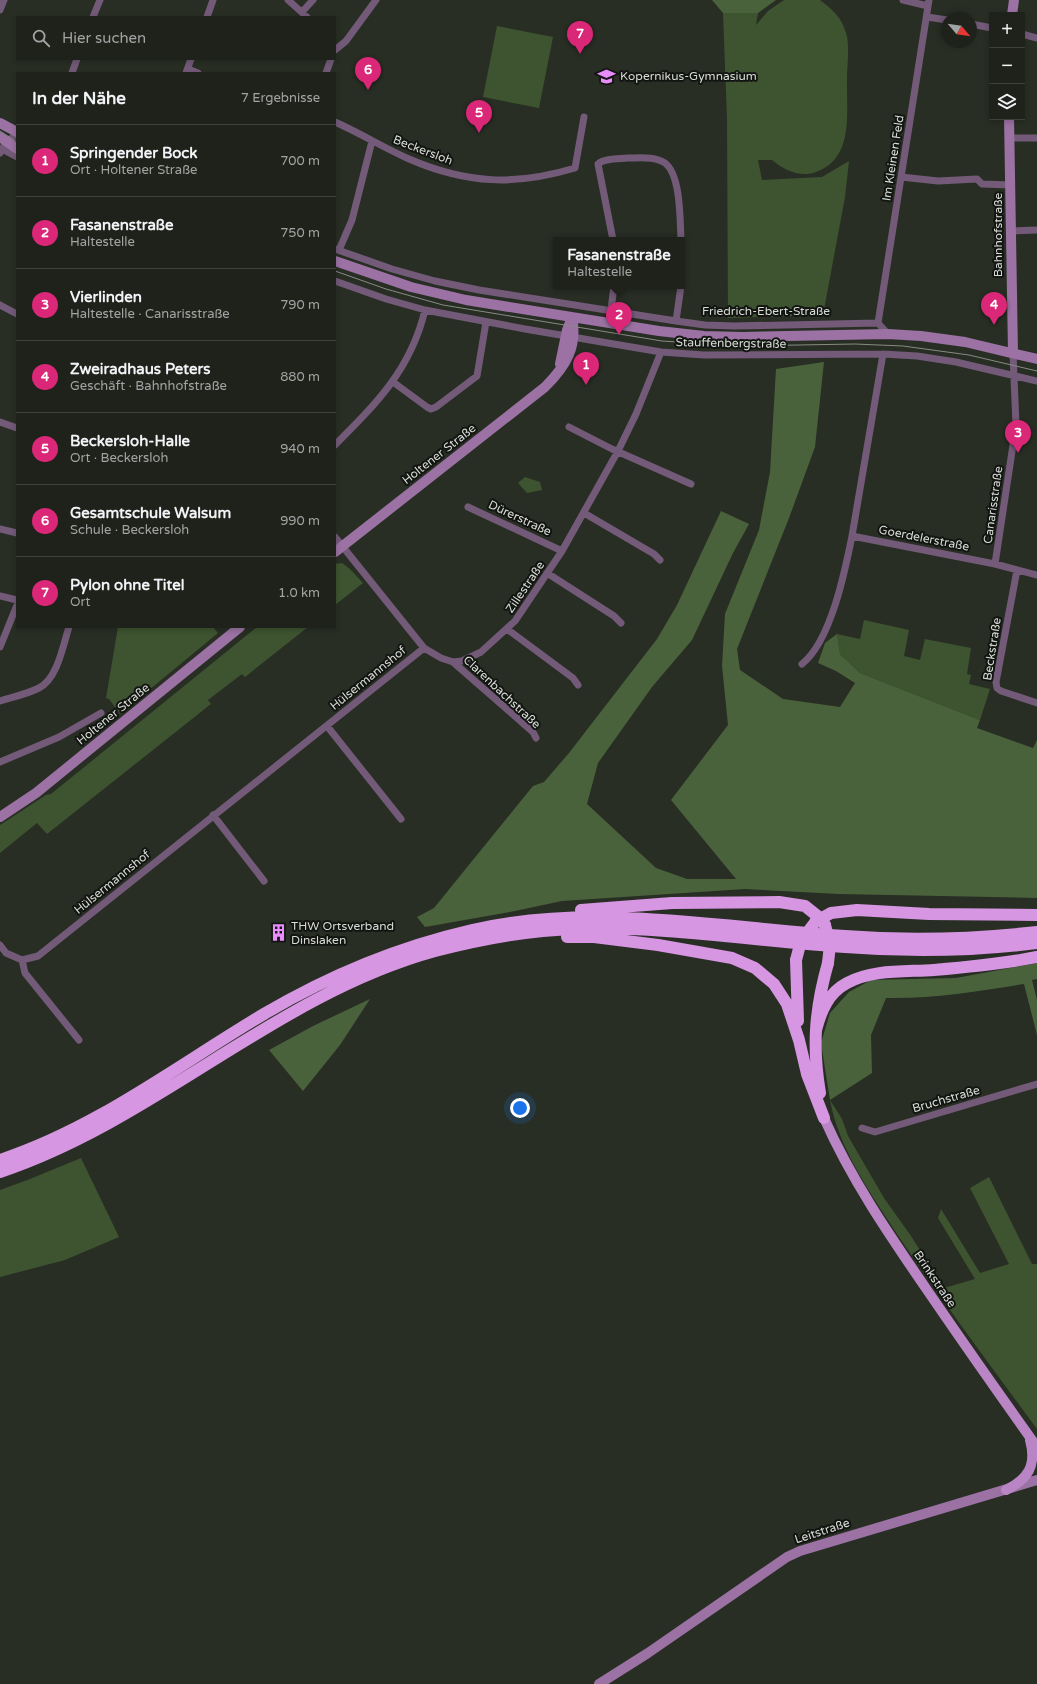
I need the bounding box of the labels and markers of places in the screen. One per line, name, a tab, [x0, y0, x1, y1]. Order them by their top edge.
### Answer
pin: 7	[567, 21, 593, 54]
pin: 6	[355, 57, 381, 90]
school or university icon: Kopernikus-Gymnasium	[597, 66, 617, 86]
place label: Kopernikus-Gymnasium	[620, 69, 757, 83]
pin: 5	[466, 100, 492, 133]
pin: 4	[981, 292, 1007, 325]
pin: 2	[606, 302, 632, 335]
pin: 1	[573, 352, 599, 385]
pin: 3	[1005, 420, 1031, 453]
place label: THW Ortsverband Dinslaken	[291, 919, 394, 947]
building icon: THW Ortsverband Dinslaken	[268, 923, 288, 943]

